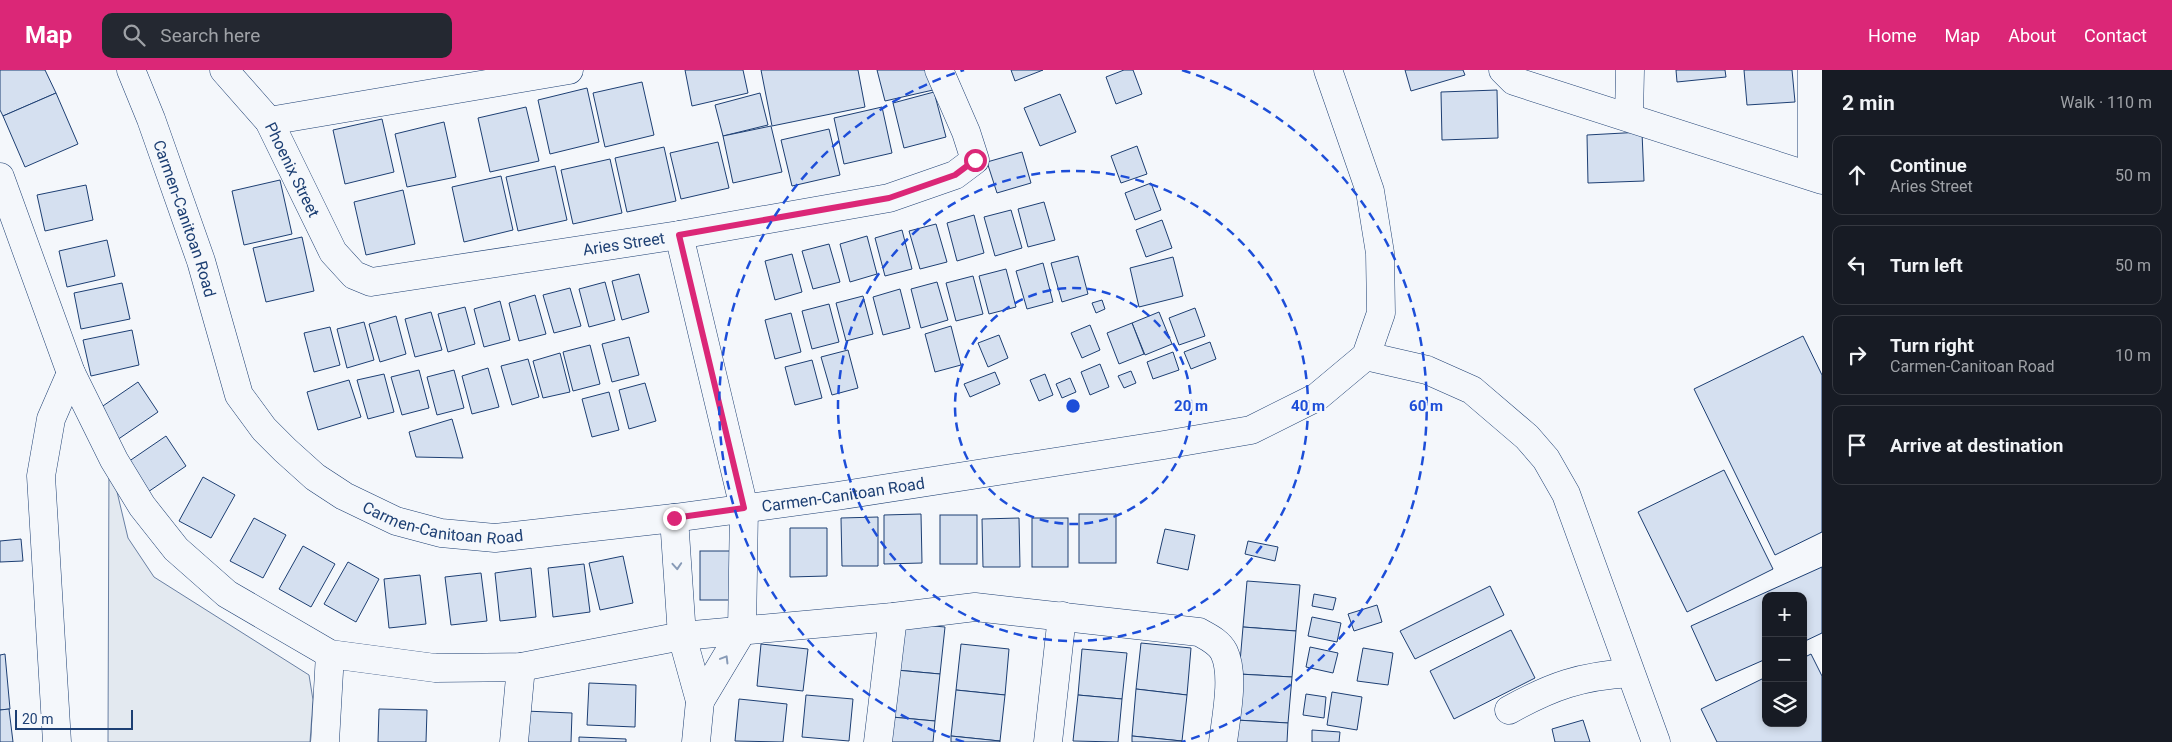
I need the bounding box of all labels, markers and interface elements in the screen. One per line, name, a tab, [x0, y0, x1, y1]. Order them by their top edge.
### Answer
search box	[102, 13, 452, 58]
text: Map	[25, 21, 72, 49]
icon: search	[120, 21, 148, 49]
text: Search here	[160, 24, 260, 47]
text: Home	[1868, 25, 1917, 46]
text: Map	[1945, 25, 1980, 46]
text: About	[2008, 25, 2056, 46]
text: Contact	[2084, 25, 2147, 46]
text: 2 min	[1842, 91, 1895, 115]
text: Walk · 110 m	[2060, 93, 2152, 112]
street label: Phoenix Street	[261, 119, 324, 220]
street label: Carmen-Canitoan Road	[150, 137, 220, 299]
route start	[964, 149, 987, 172]
text: Continue	[1890, 154, 1967, 177]
icon: ahead	[1843, 161, 1871, 189]
text: 50 m	[2115, 166, 2151, 185]
text: Aries Street	[1890, 177, 1973, 196]
street label: Aries Street	[581, 228, 666, 259]
icon: left	[1843, 251, 1871, 279]
text: Turn left	[1890, 254, 1963, 277]
text: 50 m	[2115, 256, 2151, 275]
text: Turn right	[1890, 334, 1974, 357]
icon: right	[1843, 341, 1871, 369]
text: 10 m	[2115, 346, 2151, 365]
text: Carmen-Canitoan Road	[1890, 357, 2055, 376]
centre of rings	[1064, 397, 1082, 415]
text: 20 m	[1174, 397, 1208, 415]
text: 40 m	[1291, 397, 1325, 415]
text: 60 m	[1409, 397, 1443, 415]
icon: arrive	[1843, 431, 1871, 459]
text: Arrive at destination	[1890, 434, 2063, 457]
street label: Carmen-Canitoan Road	[760, 473, 926, 516]
street label: Carmen-Canitoan Road	[360, 497, 524, 548]
route end	[663, 507, 686, 530]
one-way arrow	[672, 563, 683, 571]
map controls	[1762, 592, 1807, 727]
button: +	[1762, 592, 1807, 637]
button: −	[1762, 637, 1807, 682]
one-way arrow	[719, 656, 729, 665]
button: layers	[1762, 682, 1807, 727]
scale bar	[15, 707, 132, 730]
text: 20 m	[22, 711, 54, 727]

